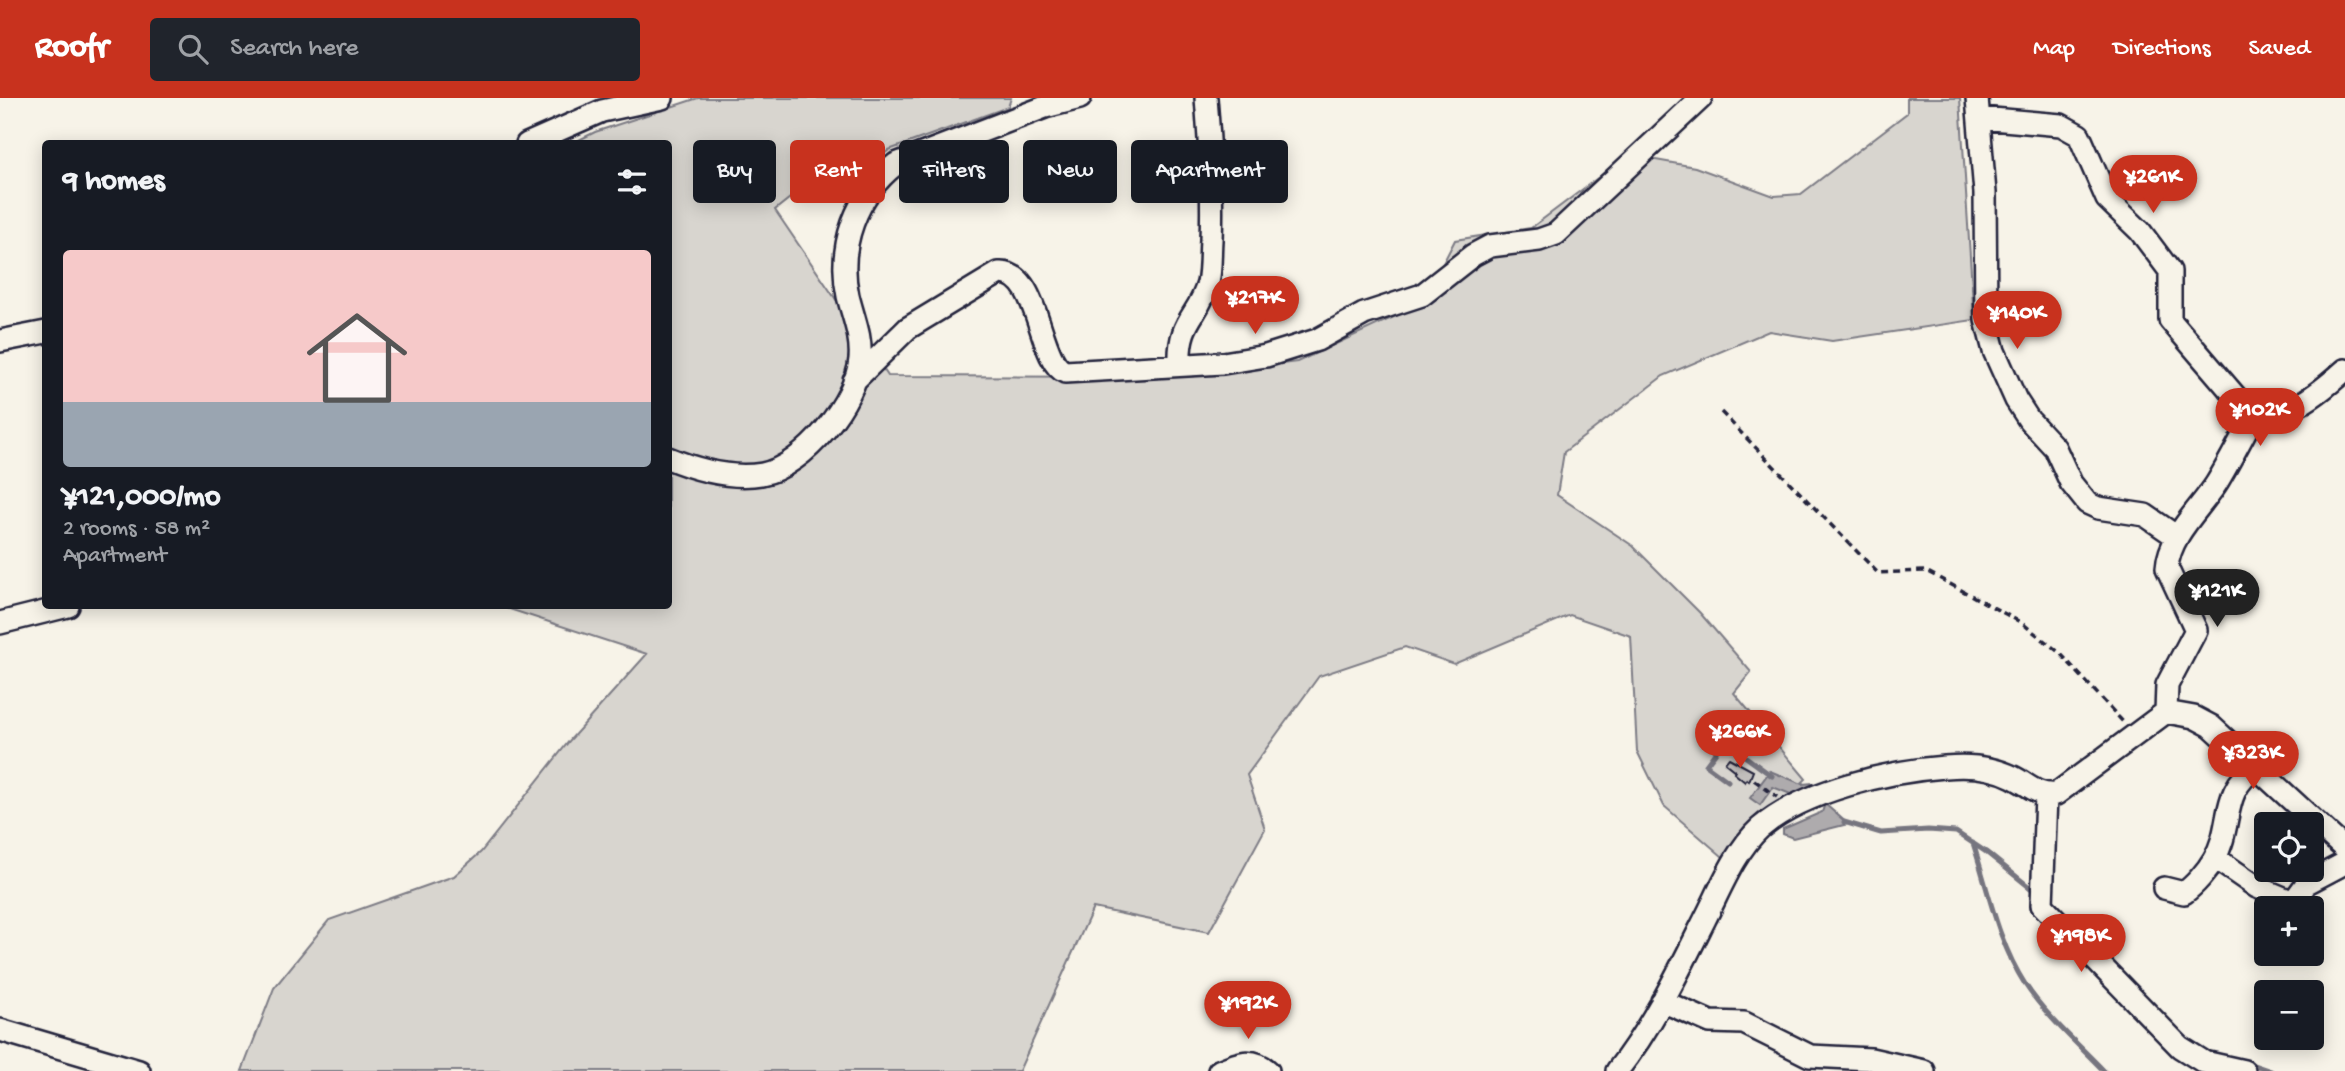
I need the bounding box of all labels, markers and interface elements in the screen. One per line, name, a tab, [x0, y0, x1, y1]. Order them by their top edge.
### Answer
search box	[150, 18, 640, 81]
text: Roofr	[35, 30, 108, 68]
icon: search	[174, 30, 212, 68]
text: Search here	[230, 34, 358, 65]
text: Map	[2033, 35, 2075, 64]
text: Directions	[2113, 35, 2211, 64]
text: Saved	[2249, 35, 2310, 64]
chip: Buy	[693, 140, 776, 203]
chip: Rent	[790, 140, 885, 203]
chip: Filters	[899, 140, 1009, 203]
chip: New	[1023, 140, 1117, 203]
chip: Apartment	[1131, 140, 1288, 203]
pin: ¥261K	[2104, 156, 2202, 215]
icon: filters	[613, 163, 651, 201]
text: ¥261K	[2125, 164, 2181, 191]
text: 9 homes	[63, 165, 165, 200]
pin: ¥217K	[1206, 276, 1304, 336]
text: ¥217K	[1227, 285, 1283, 312]
pin: ¥140K	[1968, 292, 2066, 351]
icon: home	[294, 295, 420, 421]
text: ¥140K	[1989, 300, 2045, 327]
pin: ¥102K	[2211, 388, 2309, 448]
text: ¥102K	[2232, 397, 2288, 424]
text: ¥121,000/mo	[63, 481, 220, 516]
text: 2 rooms · 58 m²	[63, 516, 210, 543]
text: Apartment	[63, 543, 167, 570]
pin: ¥121K	[2168, 570, 2266, 629]
text: ¥121K	[2190, 578, 2244, 605]
pin: ¥266K	[1691, 710, 1789, 770]
text: ¥266K	[1711, 719, 1769, 746]
pin: ¥323K	[2204, 732, 2302, 791]
text: ¥323K	[2224, 740, 2282, 767]
map controls	[2254, 812, 2324, 1050]
button: locate	[2254, 812, 2324, 882]
button: +	[2254, 896, 2324, 966]
pin: ¥198K	[2032, 914, 2130, 974]
text: ¥198K	[2053, 923, 2109, 950]
button: −	[2254, 980, 2324, 1050]
pin: ¥192K	[1199, 982, 1297, 1041]
text: ¥192K	[1220, 990, 1276, 1017]

